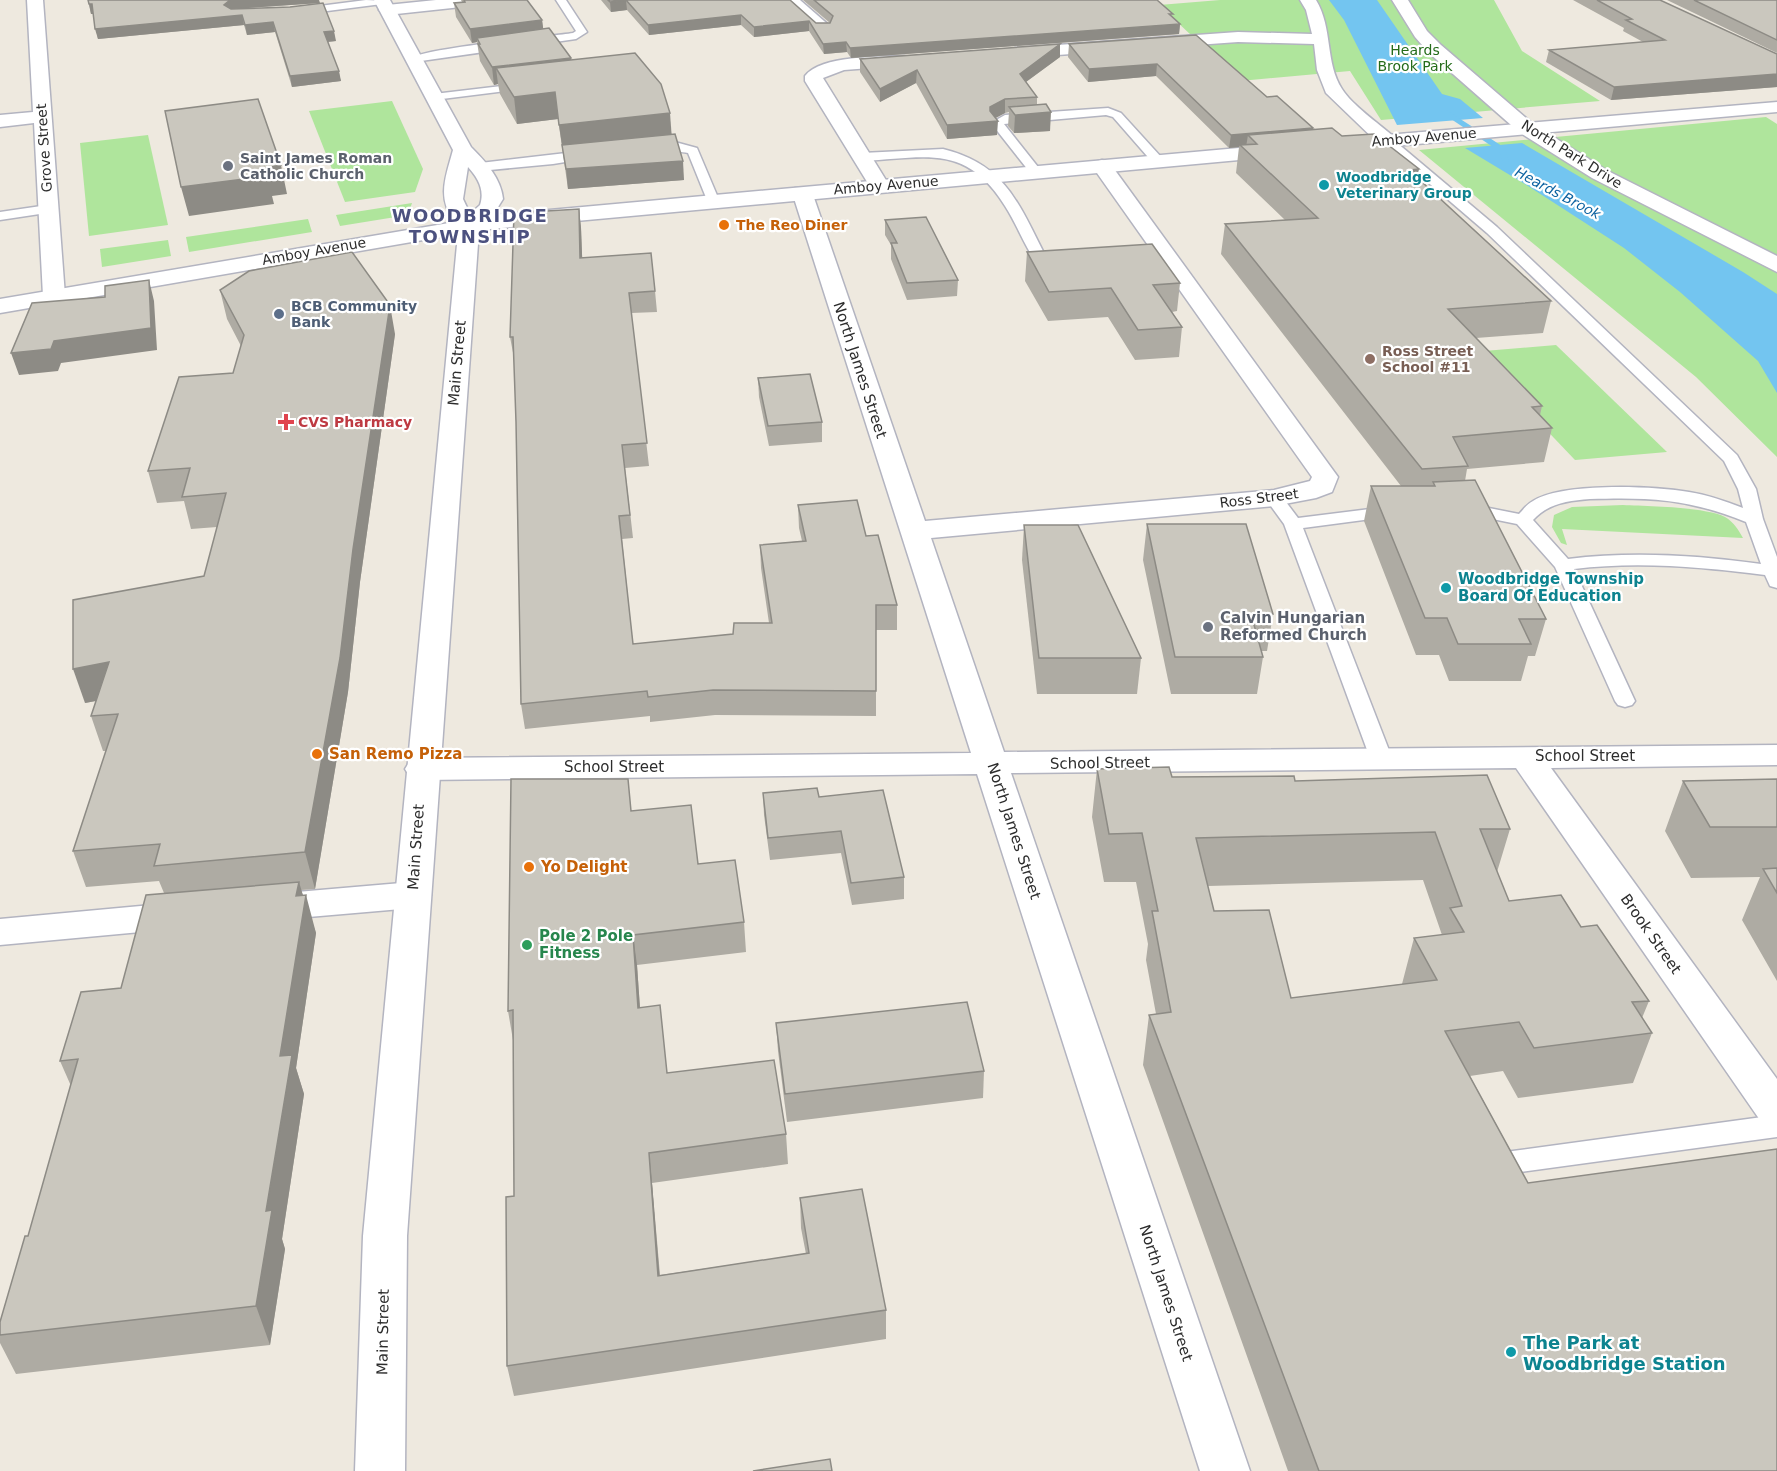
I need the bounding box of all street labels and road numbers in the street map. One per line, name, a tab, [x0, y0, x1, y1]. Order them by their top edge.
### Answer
street label: Grove Street	[33, 103, 55, 193]
street label: North Park Drive	[1519, 117, 1625, 191]
street label: Amboy Avenue	[1371, 124, 1477, 150]
street label: Amboy Avenue	[833, 172, 939, 198]
street label: Amboy Avenue	[261, 234, 367, 268]
street label: North James Street	[829, 300, 891, 441]
street label: Main Street	[444, 319, 470, 407]
street label: Ross Street	[1219, 485, 1300, 511]
street label: School Street	[1535, 747, 1635, 765]
street label: School Street	[1050, 753, 1150, 773]
street label: School Street	[564, 758, 664, 776]
street label: North James Street	[983, 761, 1045, 902]
street label: Main Street	[404, 803, 428, 891]
street label: Brook Street	[1617, 891, 1685, 978]
street label: North James Street	[1135, 1223, 1197, 1364]
street label: Main Street	[373, 1289, 393, 1375]

